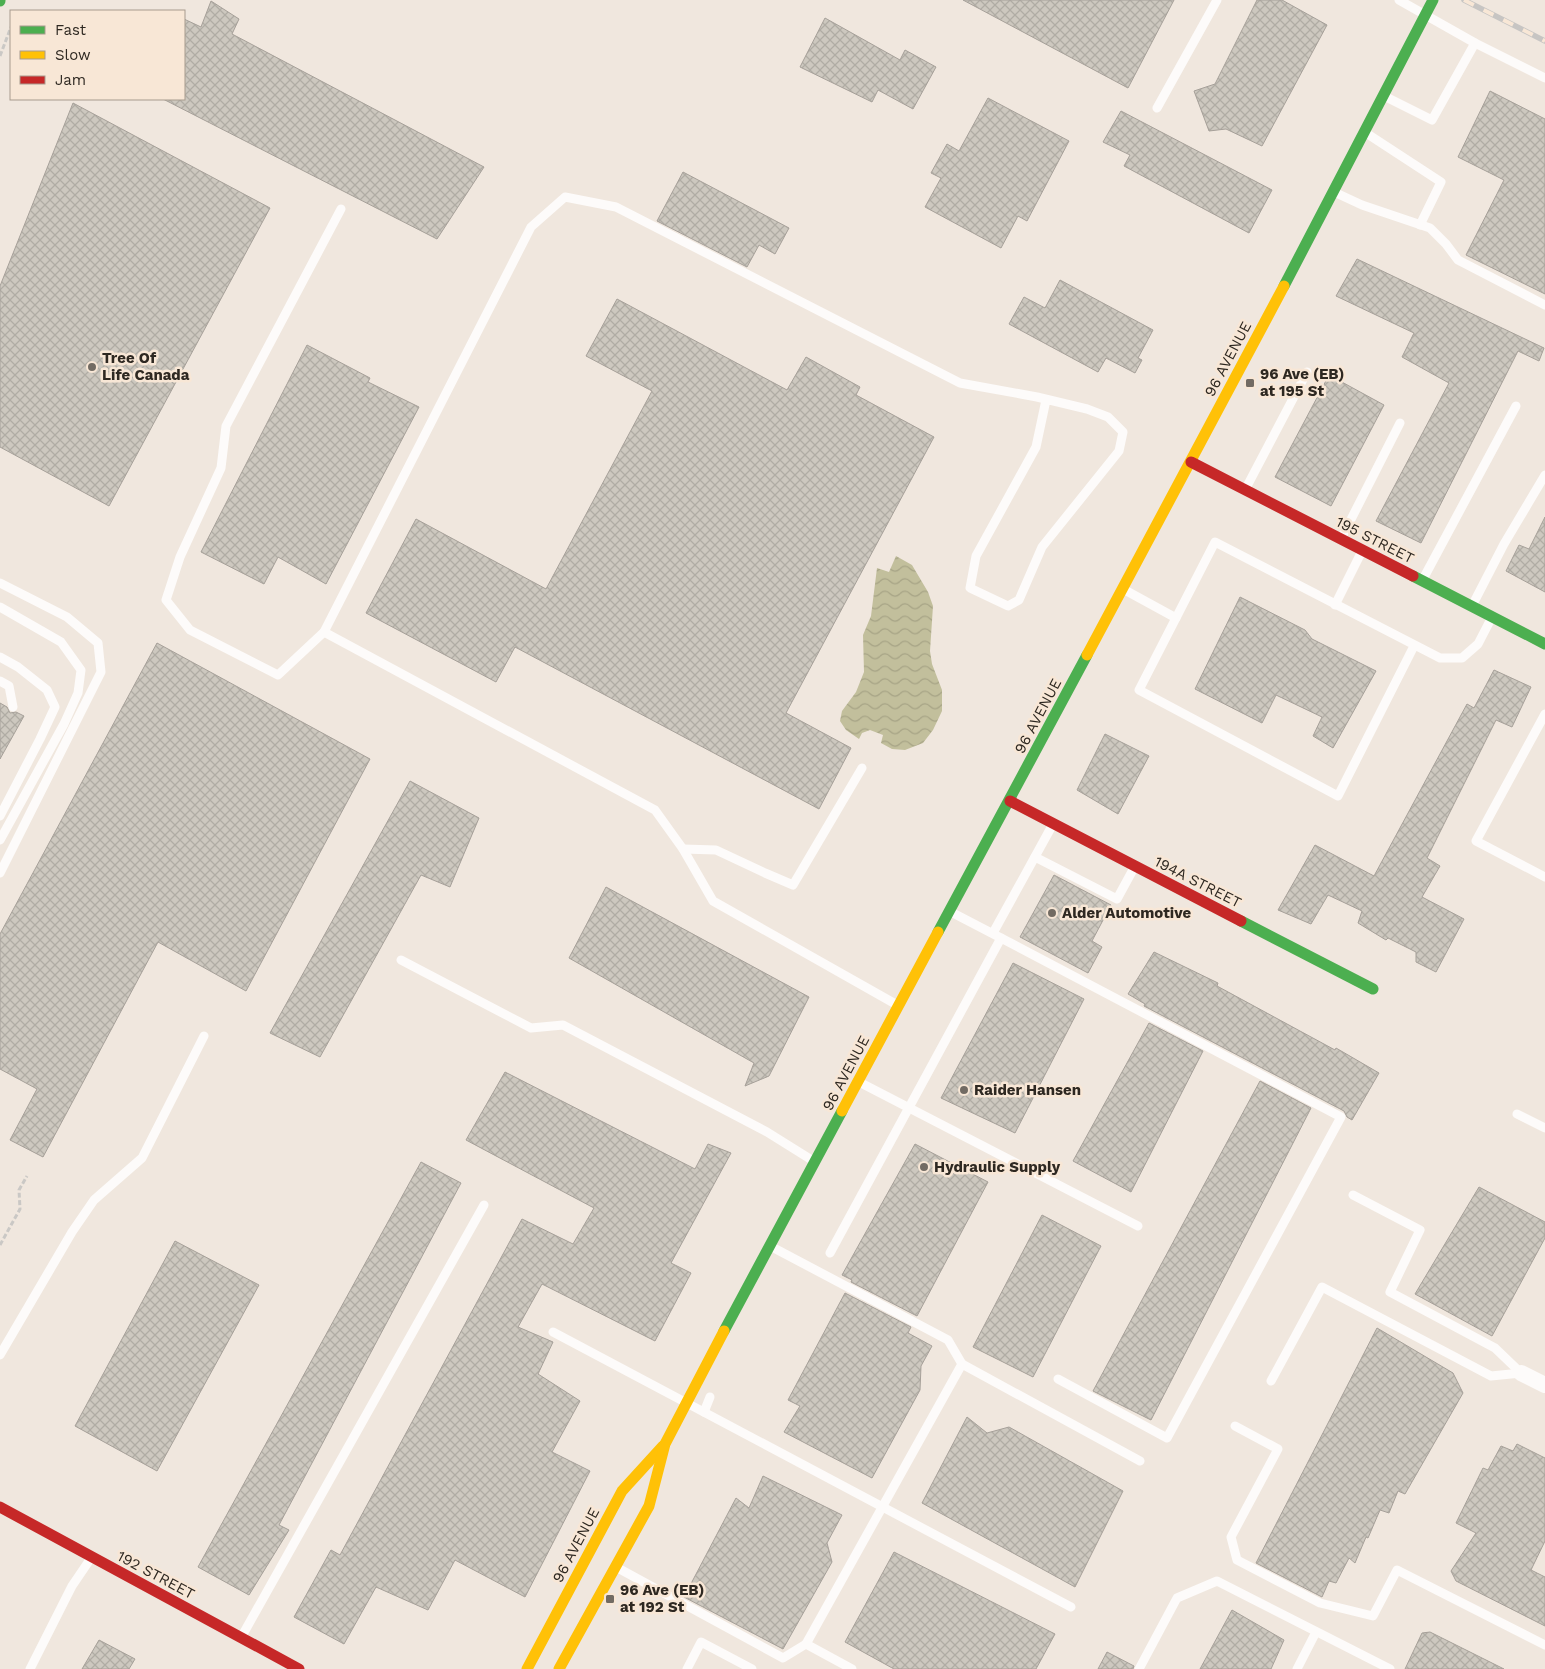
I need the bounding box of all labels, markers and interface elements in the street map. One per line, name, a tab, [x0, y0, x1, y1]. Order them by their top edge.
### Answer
legend	[10, 10, 185, 100]
text: Fast	[55, 21, 87, 39]
text: Slow	[55, 46, 91, 64]
text: Jam	[55, 71, 86, 89]
street label: 96 AVENUE	[1201, 318, 1255, 400]
place label: Tree Of Life Canada	[102, 349, 190, 384]
marker: Tree Of Life Canada	[86, 361, 98, 373]
place label: 96 Ave (EB) at 195 St	[1260, 365, 1344, 400]
marker: 96 Ave (EB) at 195 St	[1244, 377, 1256, 389]
street label: 195 STREET	[1333, 513, 1417, 567]
street label: 96 AVENUE	[1011, 675, 1065, 757]
street label: 194A STREET	[1152, 852, 1244, 912]
place label: Alder Automotive	[1062, 904, 1192, 922]
marker: Alder Automotive	[1046, 907, 1058, 919]
street label: 96 AVENUE	[819, 1032, 873, 1114]
place label: Raider Hansen	[974, 1081, 1081, 1099]
marker: Raider Hansen	[958, 1084, 970, 1096]
place label: Hydraulic Supply	[934, 1158, 1061, 1176]
marker: Hydraulic Supply	[918, 1161, 930, 1173]
street label: 96 AVENUE	[549, 1504, 603, 1586]
street label: 192 STREET	[114, 1547, 198, 1603]
place label: 96 Ave (EB) at 192 St	[620, 1581, 704, 1616]
marker: 96 Ave (EB) at 192 St	[604, 1593, 616, 1605]

